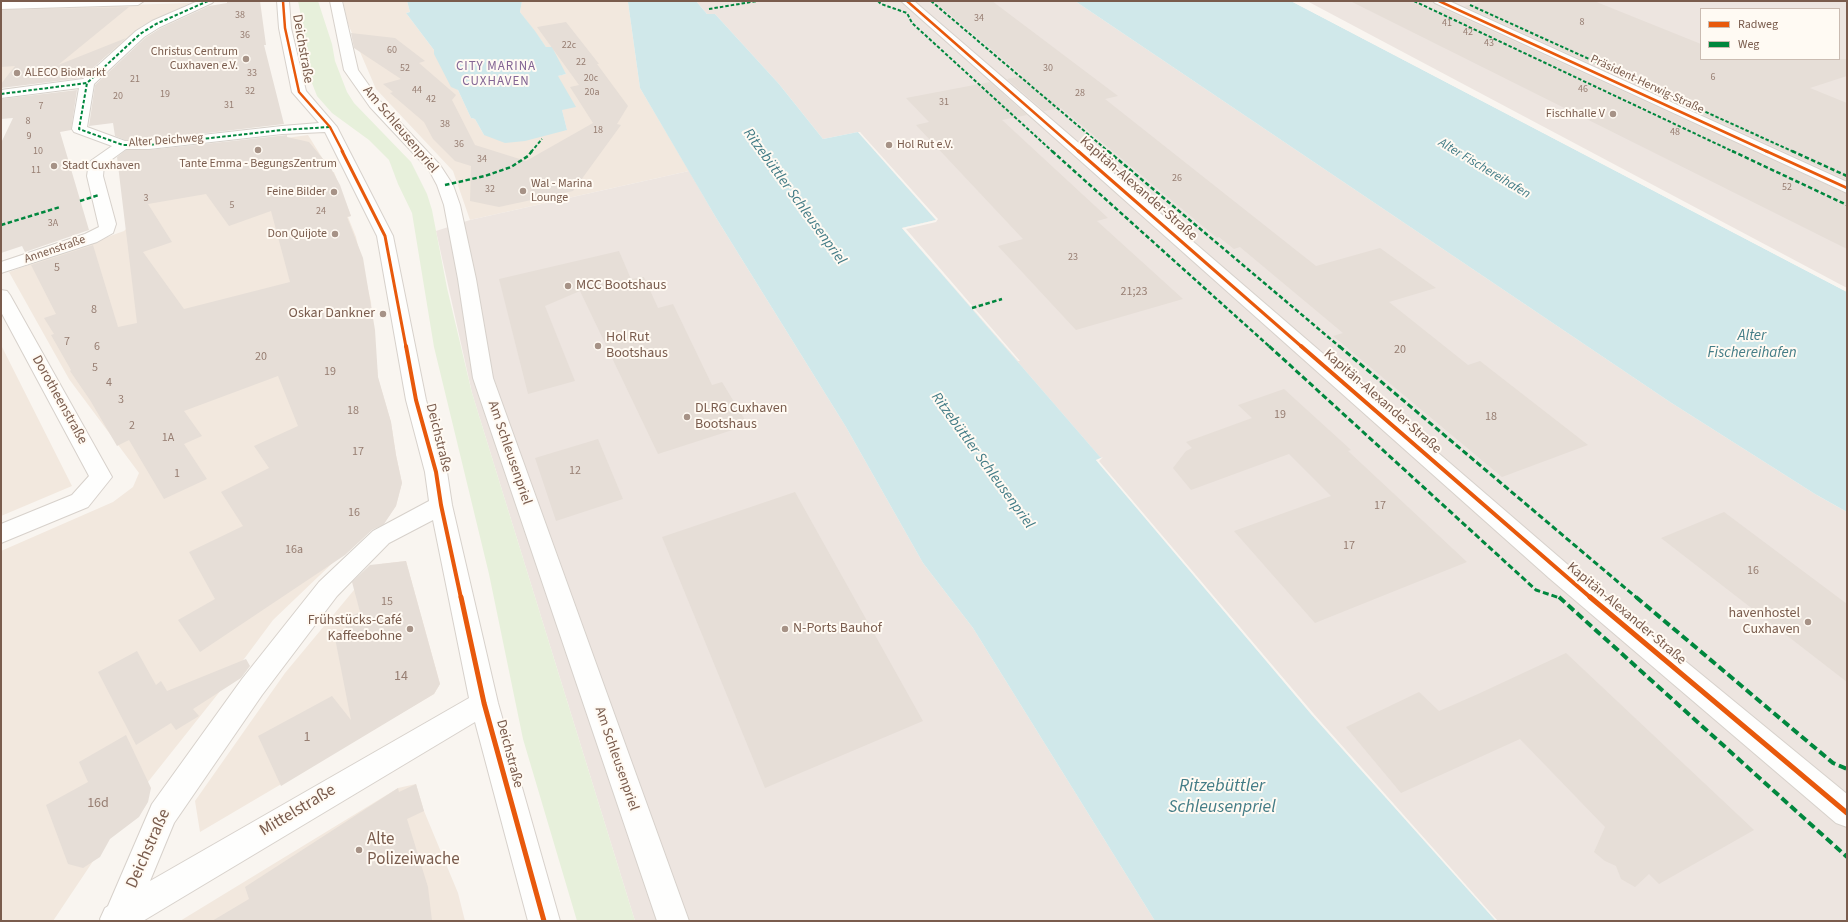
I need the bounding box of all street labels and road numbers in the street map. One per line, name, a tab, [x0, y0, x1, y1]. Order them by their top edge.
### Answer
street label: Deichstraße	[288, 13, 316, 85]
street label: Präsident-Herwig-Straße	[1588, 52, 1706, 118]
street label: Am Schleusenpriel	[359, 83, 441, 177]
street label: Alter Deichweg	[128, 131, 204, 151]
street label: Kapitän-Alexander-Straße	[1076, 133, 1200, 245]
street label: Annenstraße	[22, 233, 88, 267]
street label: Kapitän-Alexander-Straße	[1320, 346, 1444, 458]
street label: Dorotheenstraße	[28, 353, 90, 447]
street label: Am Schleusenpriel	[483, 399, 535, 507]
street label: Deichstraße	[421, 402, 455, 474]
street label: Kapitän-Alexander-Straße	[1563, 559, 1689, 669]
street label: Am Schleusenpriel	[590, 705, 642, 813]
street label: Deichstraße	[492, 718, 526, 790]
street label: Mittelstraße	[256, 780, 340, 842]
street label: Deichstraße	[122, 806, 176, 892]

